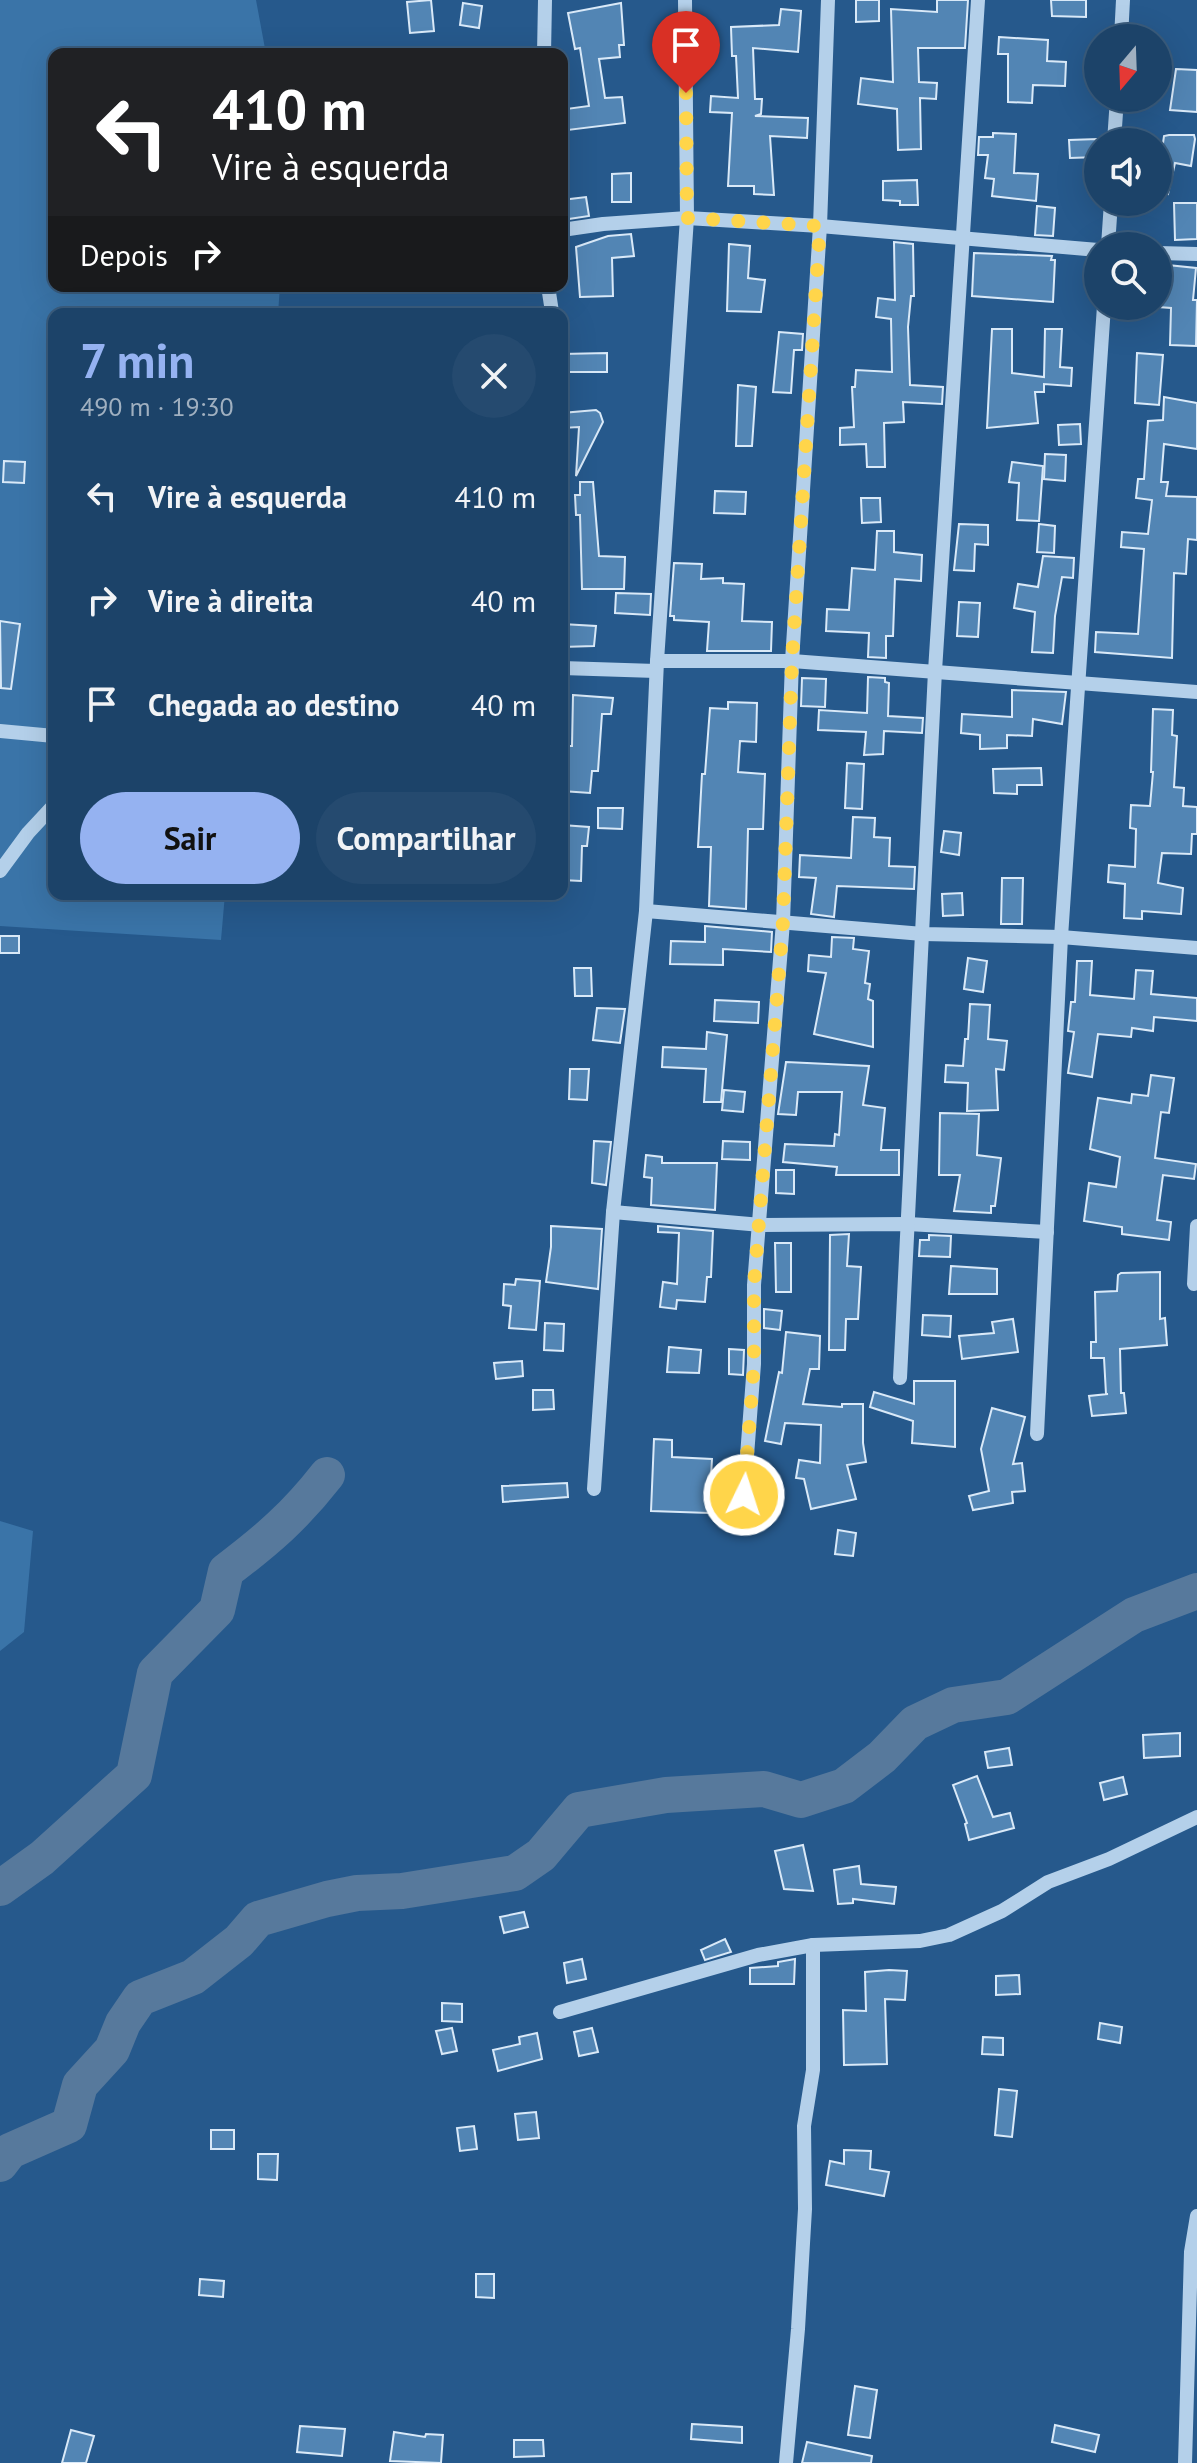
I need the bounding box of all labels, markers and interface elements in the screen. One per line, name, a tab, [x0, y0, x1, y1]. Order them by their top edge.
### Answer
pin	[652, 11, 720, 93]
icon: arrive	[664, 23, 708, 67]
north arrow	[1084, 24, 1172, 112]
map controls	[1084, 24, 1172, 320]
text: 410 m	[212, 73, 367, 145]
icon: left	[80, 80, 184, 184]
button: sound	[1084, 128, 1172, 216]
text: Vire à esquerda	[212, 143, 450, 190]
icon: right	[184, 232, 228, 276]
button: search	[1084, 232, 1172, 320]
text: Depois	[80, 235, 168, 274]
text: 7 min	[80, 329, 194, 391]
button: close	[452, 334, 536, 418]
text: 490 m · 19:30	[80, 390, 234, 423]
icon: left	[80, 474, 124, 518]
text: Vire à esquerda	[148, 477, 347, 516]
text: 410 m	[455, 477, 536, 516]
icon: right	[80, 578, 124, 622]
text: Vire à direita	[148, 581, 313, 620]
text: 40 m	[471, 581, 536, 620]
icon: arrive	[80, 682, 124, 726]
text: Chegada ao destino	[148, 685, 399, 724]
text: 40 m	[471, 685, 536, 724]
button: Sair	[80, 792, 300, 884]
button: Compartilhar	[316, 792, 536, 884]
position arrow	[702, 1453, 786, 1537]

